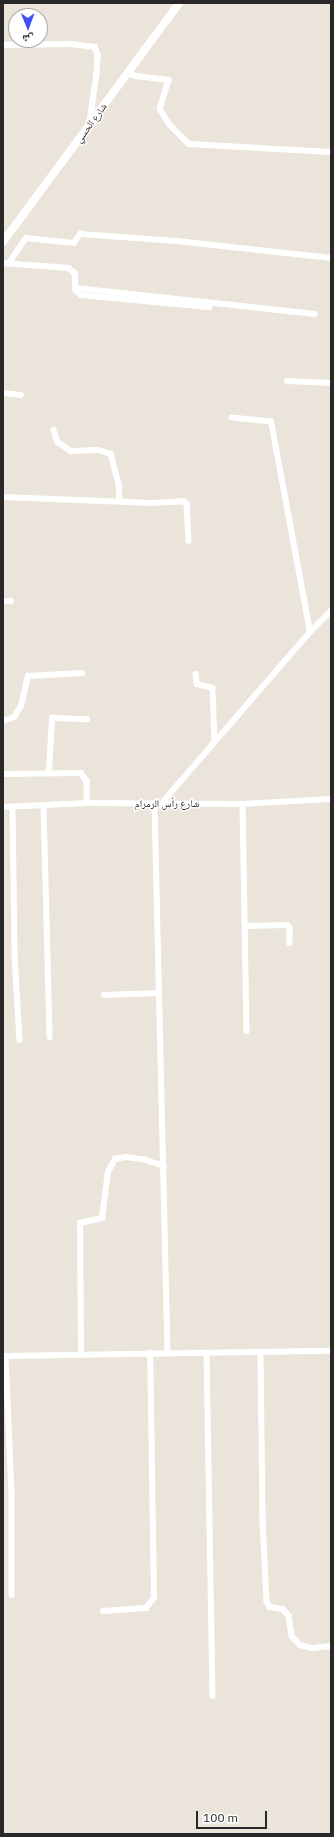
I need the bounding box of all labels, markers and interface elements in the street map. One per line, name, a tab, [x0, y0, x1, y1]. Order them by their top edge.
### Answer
north arrow	[8, 8, 48, 48]
text: ش	[22, 32, 34, 46]
street label: شارع الحسي	[73, 101, 109, 145]
street label: شارع رأس الرمرام	[135, 798, 199, 810]
scale bar	[198, 1803, 269, 1829]
text: 100 m	[203, 1810, 238, 1825]

